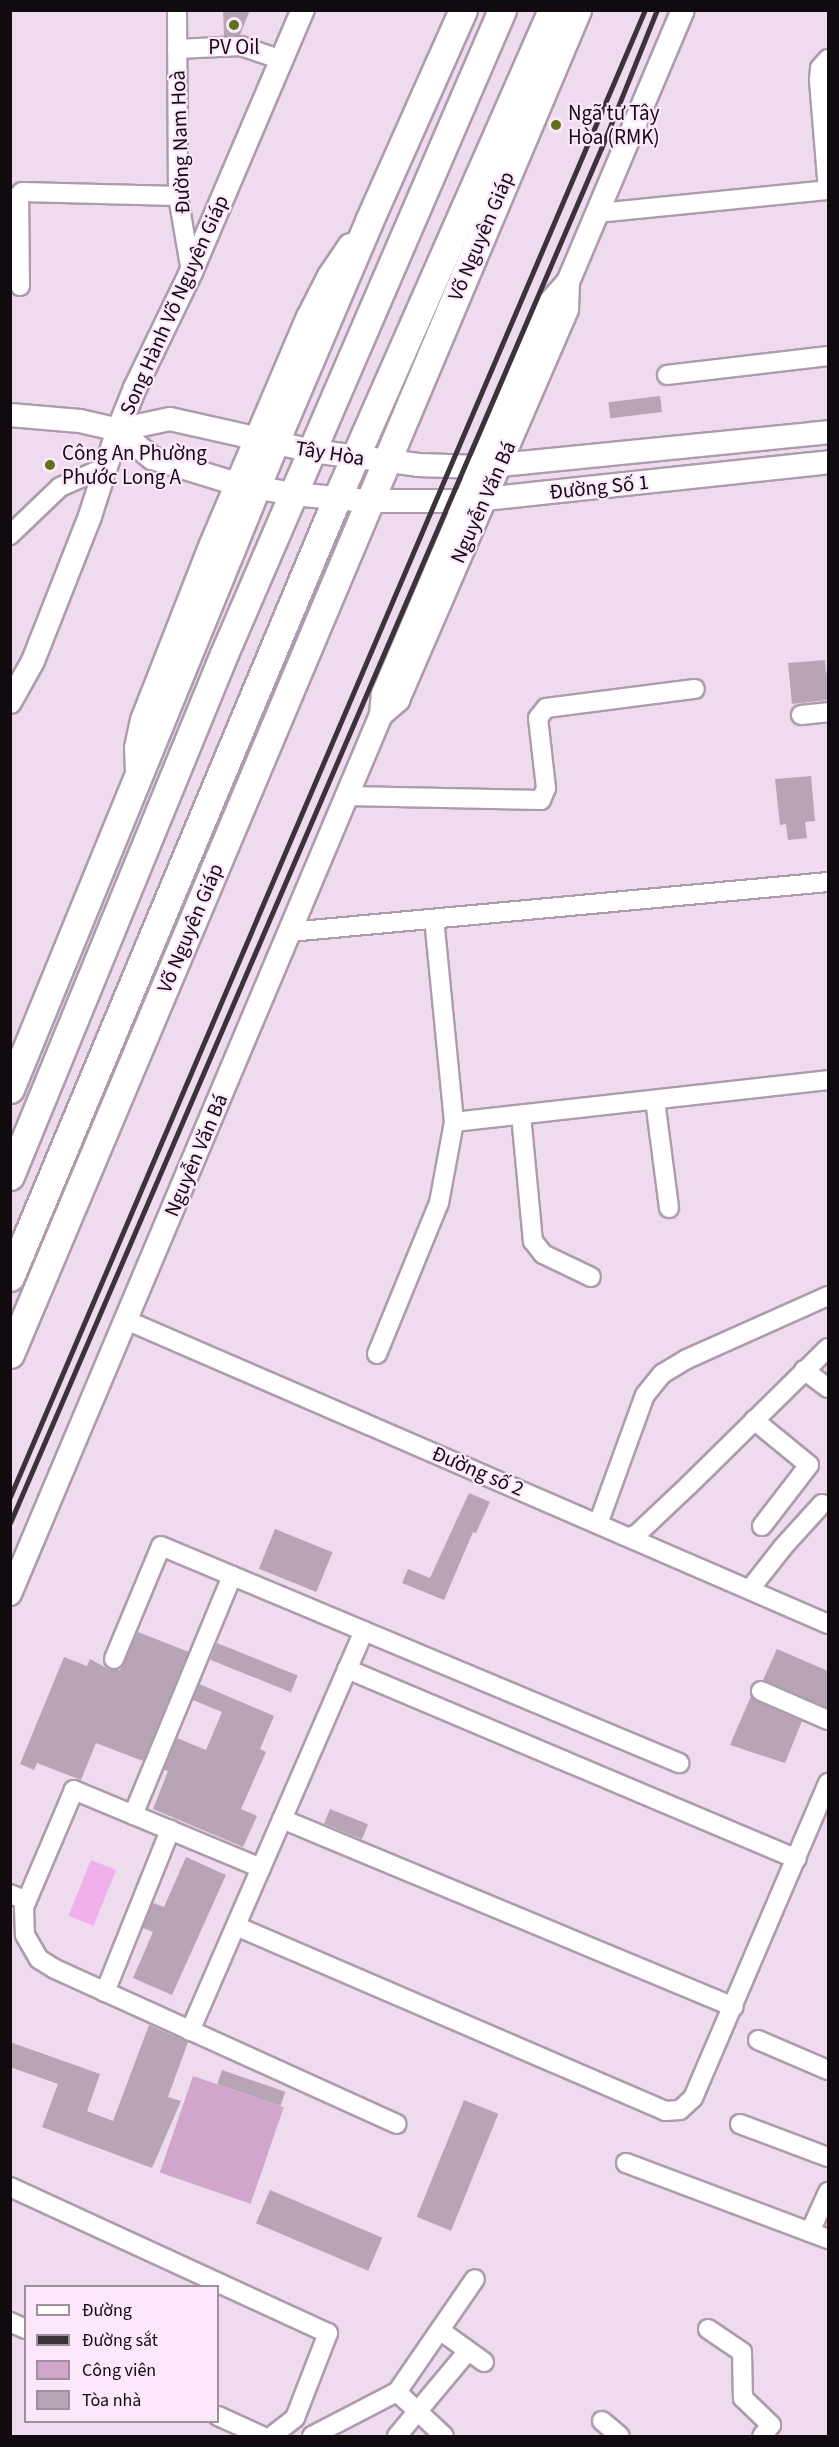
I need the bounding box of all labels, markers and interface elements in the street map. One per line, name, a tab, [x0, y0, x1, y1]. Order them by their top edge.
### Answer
marker: PV Oil	[227, 18, 241, 32]
place label: PV Oil	[208, 34, 260, 60]
street label: Đường Nam Hoà	[165, 70, 195, 214]
place label: Ngã tư Tây Hòa (RMK)	[568, 100, 660, 150]
marker: Ngã tư Tây Hòa (RMK)	[549, 118, 563, 132]
street label: Võ Nguyên Giáp	[442, 168, 520, 304]
street label: Song Hành Võ Nguyên Giáp	[114, 191, 234, 419]
street label: Tây Hòa	[294, 435, 366, 471]
street label: Nguyễn Văn Bá	[445, 437, 521, 567]
place label: Công An Phường Phước Long A	[62, 440, 207, 490]
marker: Công An Phường Phước Long A	[43, 458, 57, 472]
street label: Đường Số 1	[548, 469, 650, 505]
street label: Võ Nguyên Giáp	[151, 860, 229, 996]
street label: Nguyễn Văn Bá	[159, 1090, 233, 1220]
street label: Đường số 2	[428, 1440, 528, 1502]
legend	[24, 2285, 219, 2423]
text: Đường	[82, 2298, 132, 2323]
text: Đường sắt	[82, 2328, 158, 2353]
text: Công viên	[82, 2358, 156, 2383]
text: Tòa nhà	[82, 2388, 141, 2413]

